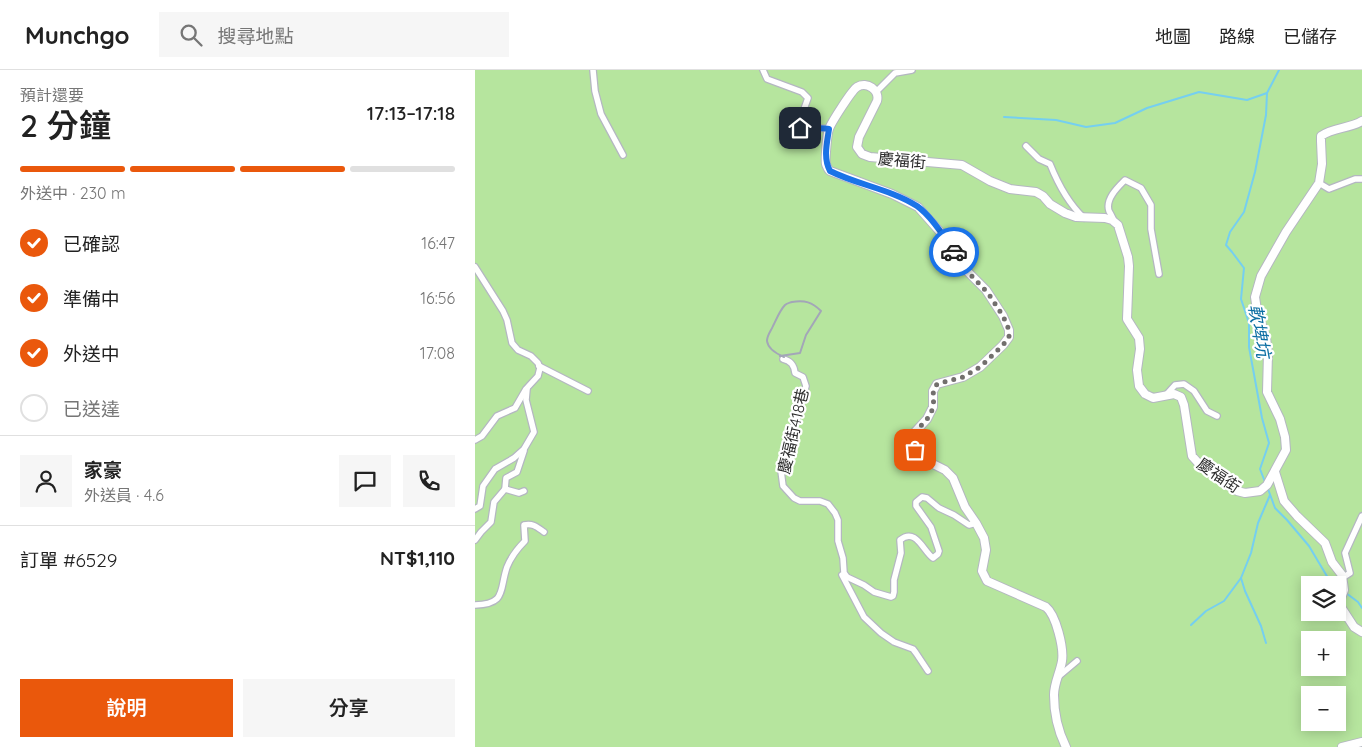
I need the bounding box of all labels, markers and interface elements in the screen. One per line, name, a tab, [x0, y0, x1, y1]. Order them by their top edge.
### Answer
search box	[159, 12, 509, 57]
text: Munchgo	[25, 20, 129, 50]
icon: search	[177, 21, 205, 49]
text: 搜尋地點	[217, 24, 293, 48]
text: 地圖	[1155, 25, 1191, 48]
text: 路線	[1219, 25, 1255, 48]
text: 已儲存	[1283, 25, 1337, 48]
text: 預計還要	[20, 85, 84, 105]
text: 17:13–17:18	[367, 101, 455, 125]
text: 2 分鐘	[20, 105, 111, 145]
pin	[779, 107, 821, 149]
icon: home	[786, 114, 814, 142]
street label: 慶福街	[877, 148, 927, 172]
text: 外送中 · 230 m	[20, 183, 126, 203]
courier	[929, 227, 979, 277]
icon: check	[20, 229, 48, 257]
text: 已確認	[63, 232, 120, 256]
text: 16:47	[421, 233, 455, 253]
icon: car	[940, 238, 968, 266]
icon: check	[20, 284, 48, 312]
text: 準備中	[63, 287, 120, 311]
text: 16:56	[420, 288, 455, 308]
water label: 軟埤坑	[1243, 302, 1276, 362]
icon: check	[20, 339, 48, 367]
text: 外送中	[63, 342, 120, 366]
text: 17:08	[420, 343, 455, 363]
street label: 慶福街418巷	[773, 386, 813, 476]
text: 已送達	[63, 397, 120, 421]
pin	[894, 429, 936, 471]
icon: bag	[901, 436, 929, 464]
street label: 慶福街	[1194, 453, 1244, 497]
button: person	[20, 455, 72, 507]
button: chat	[339, 455, 391, 507]
button: phone	[403, 455, 455, 507]
text: 家豪	[84, 458, 122, 482]
text: 外送員 · 4.6	[84, 485, 164, 505]
text: NT$1,110	[380, 546, 455, 570]
text: 訂單 #6529	[20, 548, 117, 572]
map controls	[1301, 576, 1346, 731]
button: layers	[1301, 576, 1346, 621]
button: +	[1301, 631, 1346, 676]
button: 說明	[20, 679, 233, 737]
button: 分享	[243, 679, 455, 737]
button: −	[1301, 686, 1346, 731]

